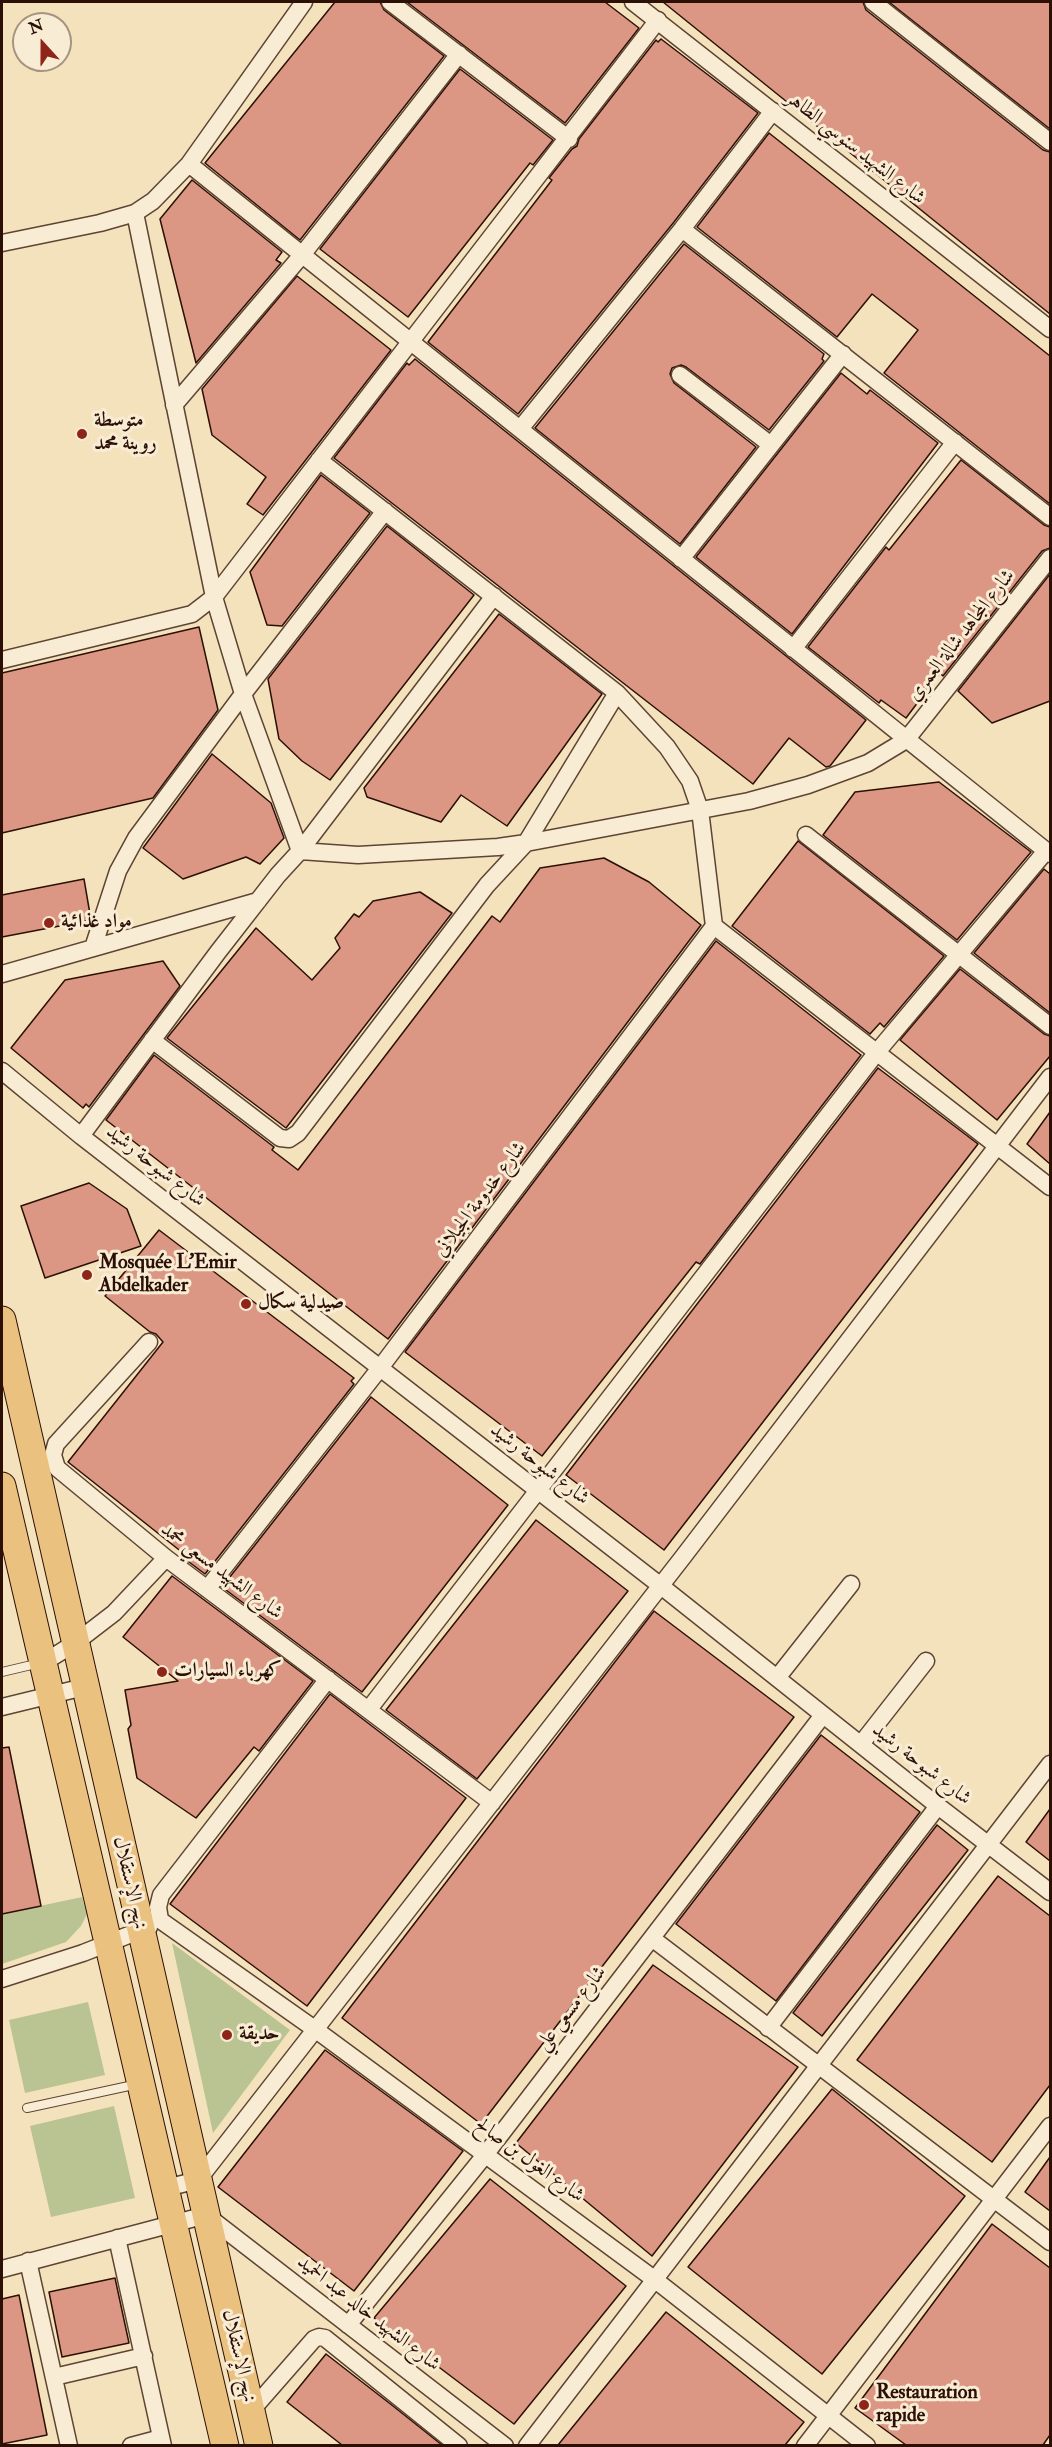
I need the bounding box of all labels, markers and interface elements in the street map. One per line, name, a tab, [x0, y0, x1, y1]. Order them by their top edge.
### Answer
north arrow	[12, 12, 72, 72]
text: N	[26, 15, 47, 39]
street label: شارع الشهيد سنوسي الطاهر	[781, 87, 929, 211]
place label: متوسطة روينة محمد	[94, 410, 157, 457]
marker: متوسطة روينة محمد	[75, 427, 89, 441]
street label: شارع المجاهد شالة العمري	[903, 565, 1021, 707]
place label: مواد غذائية	[61, 911, 132, 935]
marker: مواد غذائية	[42, 916, 56, 930]
street label: شارع شبوحة رشيد	[100, 1121, 210, 1213]
street label: شارع خدومة الجيلاني	[430, 1138, 532, 1262]
place label: Mosquée L'Emir Abdelkader	[99, 1252, 237, 1299]
marker: Mosquée L'Emir Abdelkader	[80, 1268, 94, 1282]
place label: صيدلية سكال	[258, 1292, 344, 1316]
marker: صيدلية سكال	[239, 1297, 253, 1311]
street label: شارع شبوحة رشيد	[484, 1419, 594, 1511]
street label: شارع الشهيد مسعي محمد	[155, 1518, 287, 1626]
place label: كهرباء السيارات	[174, 1660, 282, 1684]
marker: كهرباء السيارات	[155, 1665, 169, 1679]
street label: شارع شبوحة رشيد	[866, 1719, 976, 1811]
street label: نهج الإستقلال	[107, 1834, 151, 1932]
street label: شارع مسعي علي	[531, 1962, 613, 2056]
place label: حديقة	[239, 2023, 279, 2047]
marker: حديقة	[220, 2028, 234, 2042]
street label: شارع الغول بن صالح	[470, 2113, 588, 2209]
street label: شارع الشهيد خالد عبد الحميد	[292, 2251, 444, 2377]
street label: نهج الإستقلال	[216, 2307, 260, 2405]
place label: Restauration rapide	[876, 2382, 978, 2429]
marker: Restauration rapide	[857, 2398, 871, 2412]

